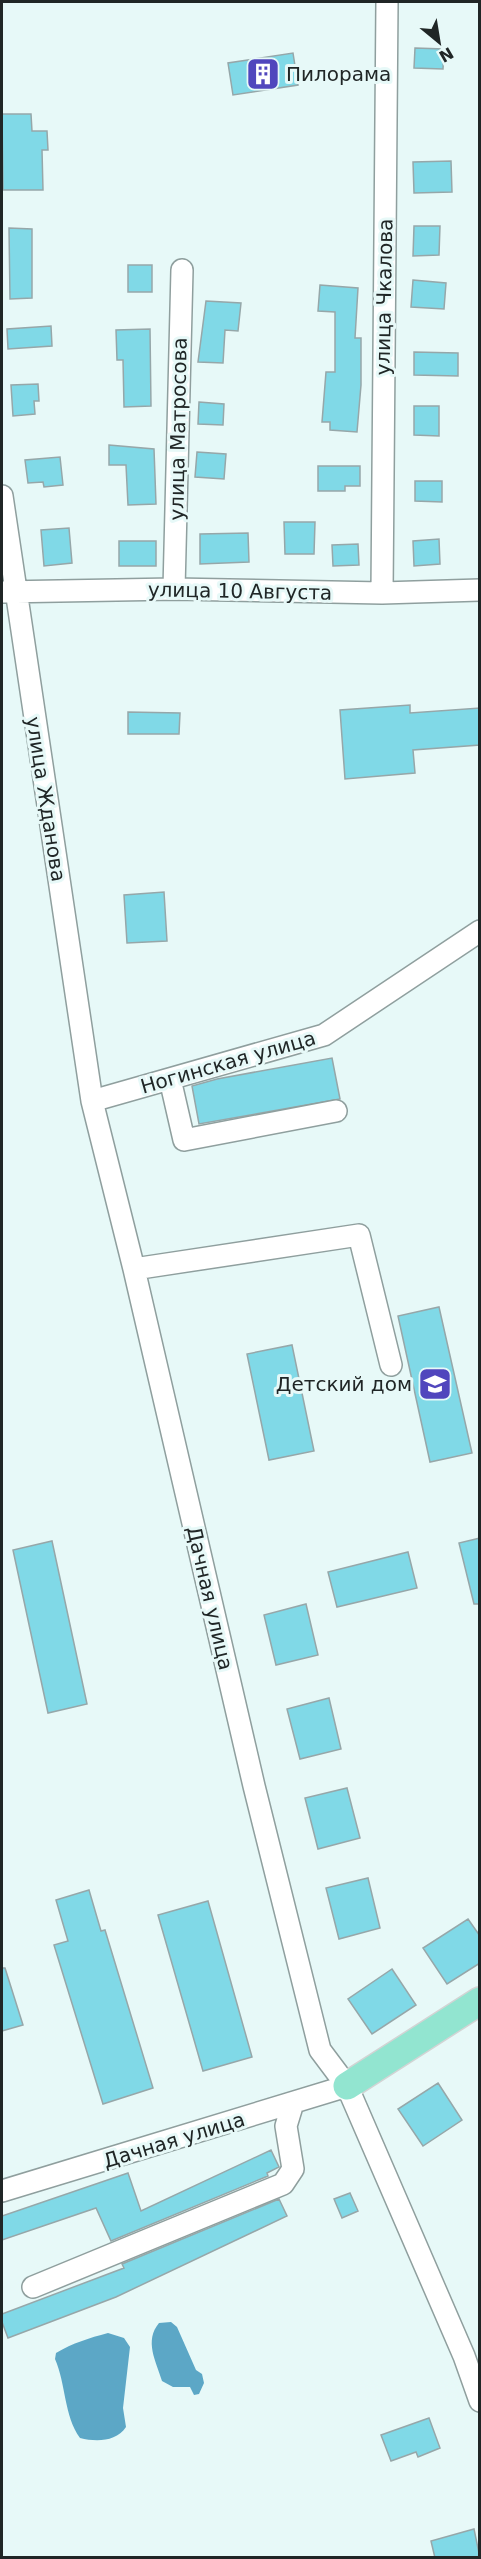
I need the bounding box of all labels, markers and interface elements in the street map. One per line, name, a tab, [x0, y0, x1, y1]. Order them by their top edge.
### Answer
north arrow	[409, 12, 469, 72]
text: N	[436, 43, 457, 66]
building icon: Пилорама	[245, 56, 281, 92]
place label: Пилорама	[286, 62, 391, 86]
street label: улица Чкалова	[371, 218, 397, 376]
street label: улица Матросова	[164, 337, 192, 521]
street label: улица 10 Августа	[148, 577, 332, 605]
street label: улица Жданова	[21, 715, 71, 883]
street label: Ногинская улица	[138, 1026, 318, 1098]
school or university icon: Детский дом	[417, 1366, 453, 1402]
place label: Детский дом	[276, 1372, 412, 1396]
street label: Дачная улица	[182, 1524, 238, 1672]
street label: Дачная улица	[100, 2107, 248, 2173]

